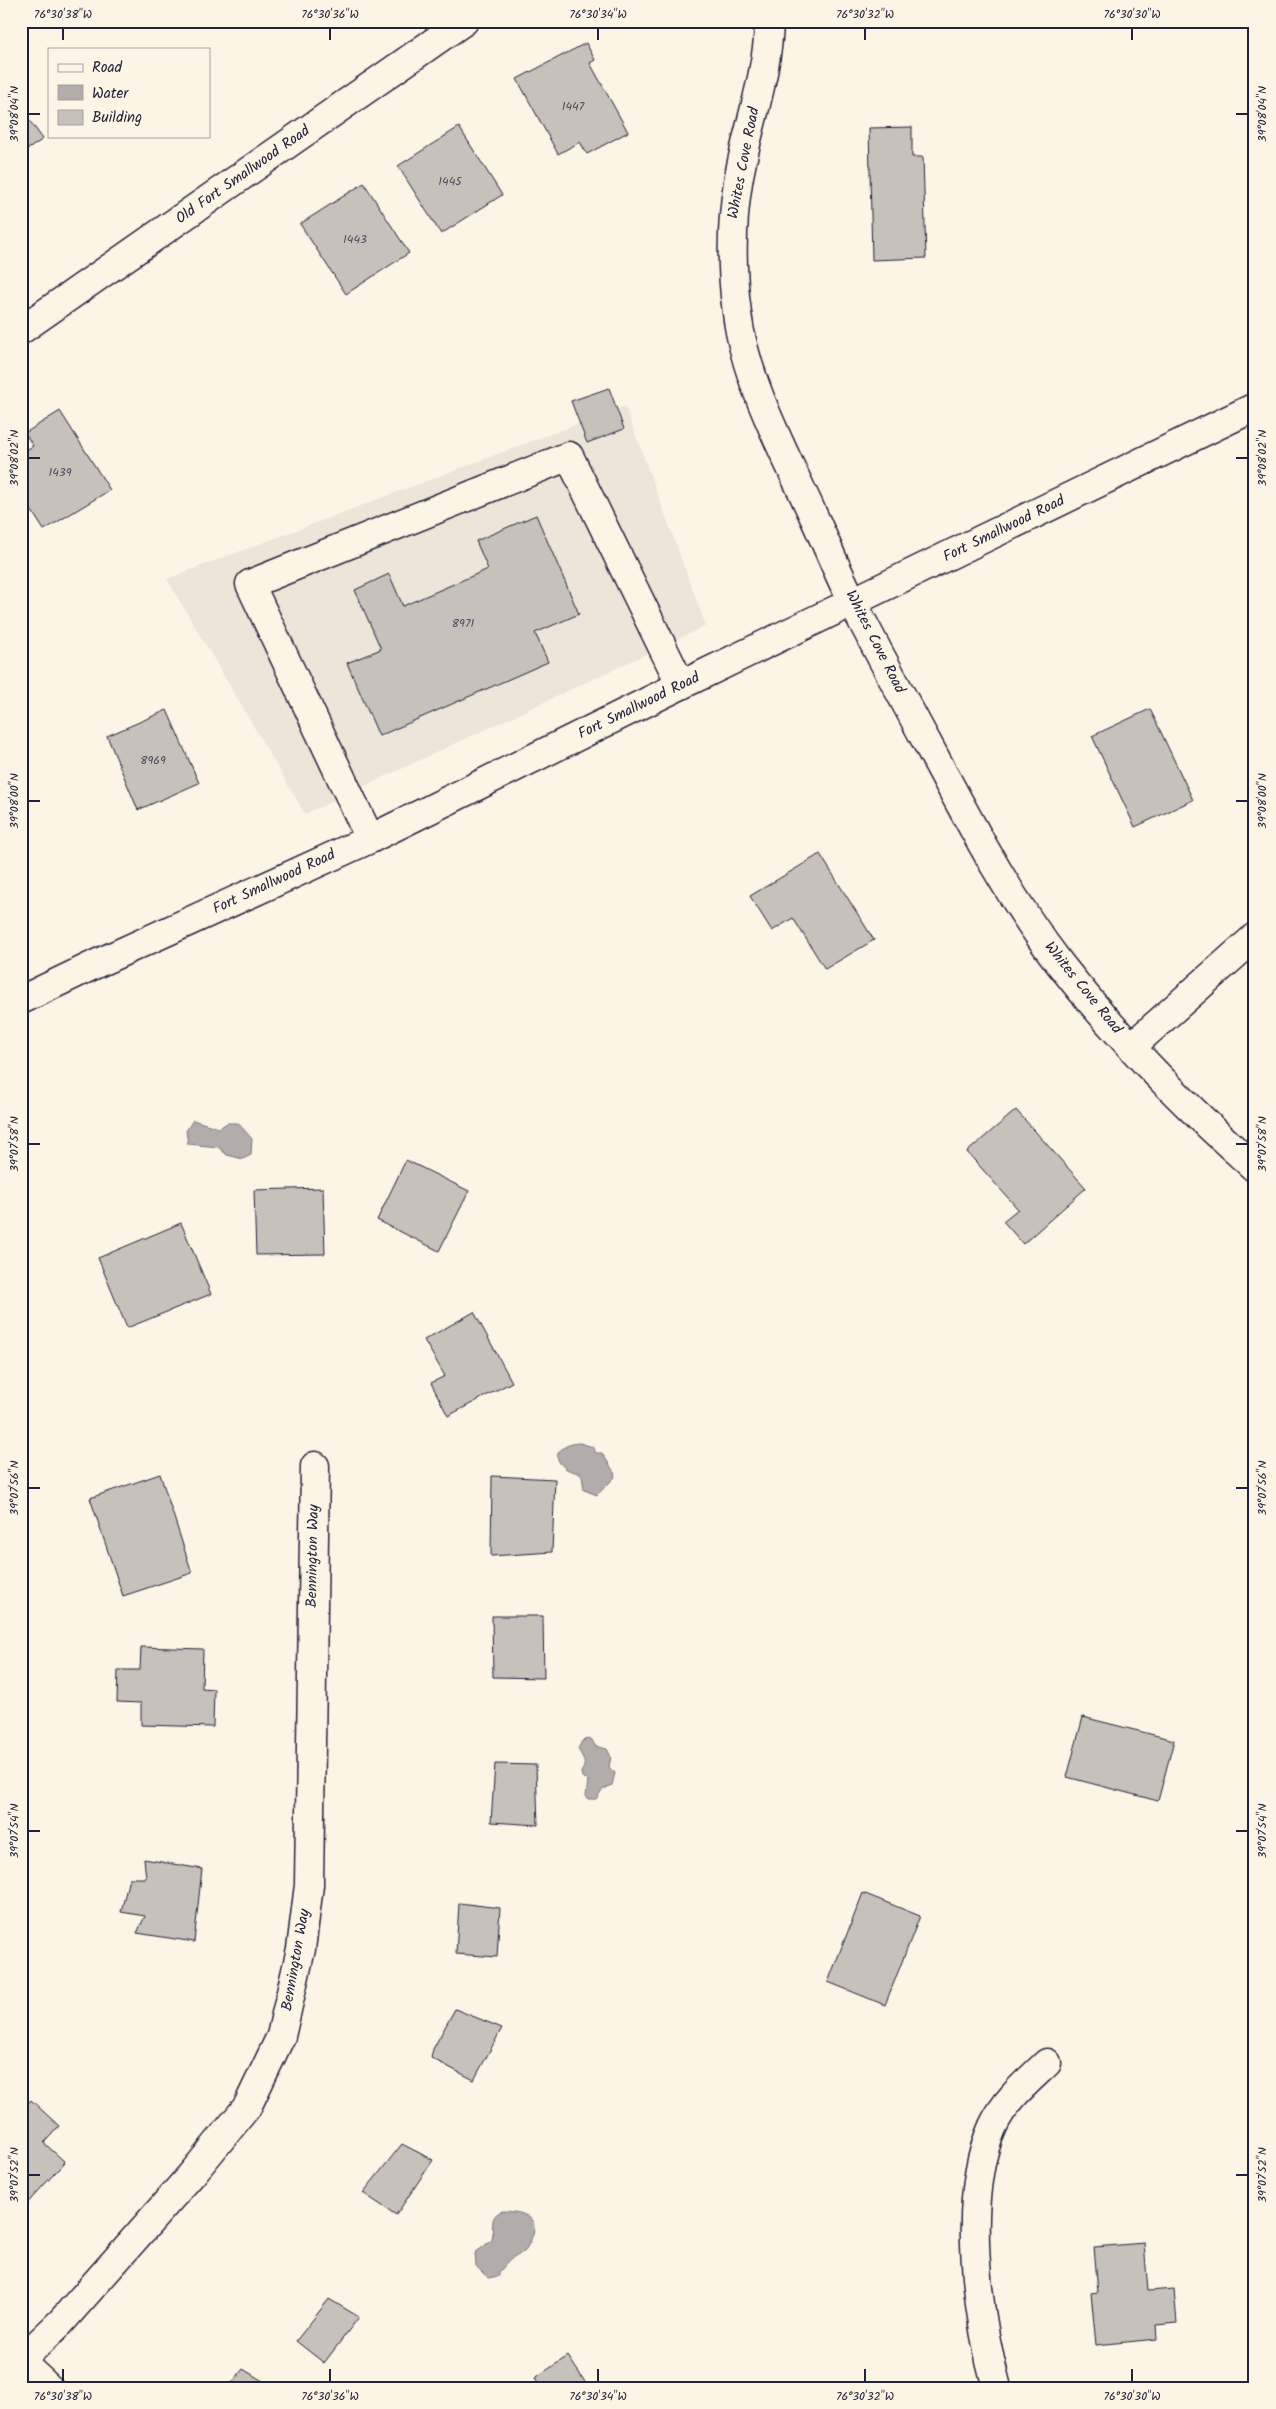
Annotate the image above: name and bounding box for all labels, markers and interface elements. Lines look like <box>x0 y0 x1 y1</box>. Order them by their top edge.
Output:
text: 76°30'38"W <box>34 5 92 24</box>
text: 76°30'36"W <box>301 5 359 24</box>
text: 76°30'34"W <box>569 5 627 24</box>
text: 76°30'32"W <box>836 5 894 24</box>
text: 76°30'30"W <box>1103 5 1161 24</box>
legend <box>48 48 210 138</box>
text: Road <box>92 56 123 80</box>
text: Water <box>92 82 129 106</box>
text: 39°08'04"N <box>5 86 24 142</box>
text: 39°08'04"N <box>1253 86 1272 142</box>
house number: 1447 <box>562 97 585 116</box>
street label: Whites Cove Road <box>721 105 767 221</box>
text: Building <box>92 106 142 130</box>
street label: Old Fort Smallwood Road <box>171 119 316 231</box>
house number: 1445 <box>438 172 463 191</box>
house number: 1443 <box>343 230 367 249</box>
text: 39°08'02"N <box>5 430 24 486</box>
text: 39°08'02"N <box>1253 430 1272 486</box>
house number: 1439 <box>48 463 72 482</box>
street label: Fort Smallwood Road <box>939 489 1069 569</box>
street label: Whites Cove Road <box>839 586 912 698</box>
house number: 8971 <box>452 614 474 633</box>
street label: Fort Smallwood Road <box>574 666 704 746</box>
house number: 8969 <box>140 751 166 770</box>
text: 39°08'00"N <box>5 773 24 829</box>
text: 39°08'00"N <box>1253 773 1272 829</box>
street label: Fort Smallwood Road <box>209 843 340 921</box>
street label: Whites Cove Road <box>1038 936 1128 1040</box>
text: 39°07'58"N <box>5 1116 24 1172</box>
text: 39°07'58"N <box>1253 1116 1272 1172</box>
text: 39°07'56"N <box>5 1460 24 1516</box>
text: 39°07'56"N <box>1253 1460 1272 1516</box>
street label: Bennington Way <box>300 1503 326 1608</box>
text: 39°07'54"N <box>5 1803 24 1859</box>
text: 39°07'54"N <box>1253 1803 1272 1859</box>
street label: Bennington Way <box>275 1906 317 2013</box>
text: 39°07'52"N <box>5 2147 24 2203</box>
text: 39°07'52"N <box>1253 2147 1272 2203</box>
text: 76°30'38"W <box>34 2387 92 2406</box>
text: 76°30'36"W <box>301 2387 359 2406</box>
text: 76°30'34"W <box>569 2387 627 2406</box>
text: 76°30'32"W <box>836 2387 894 2406</box>
text: 76°30'30"W <box>1103 2387 1161 2406</box>

